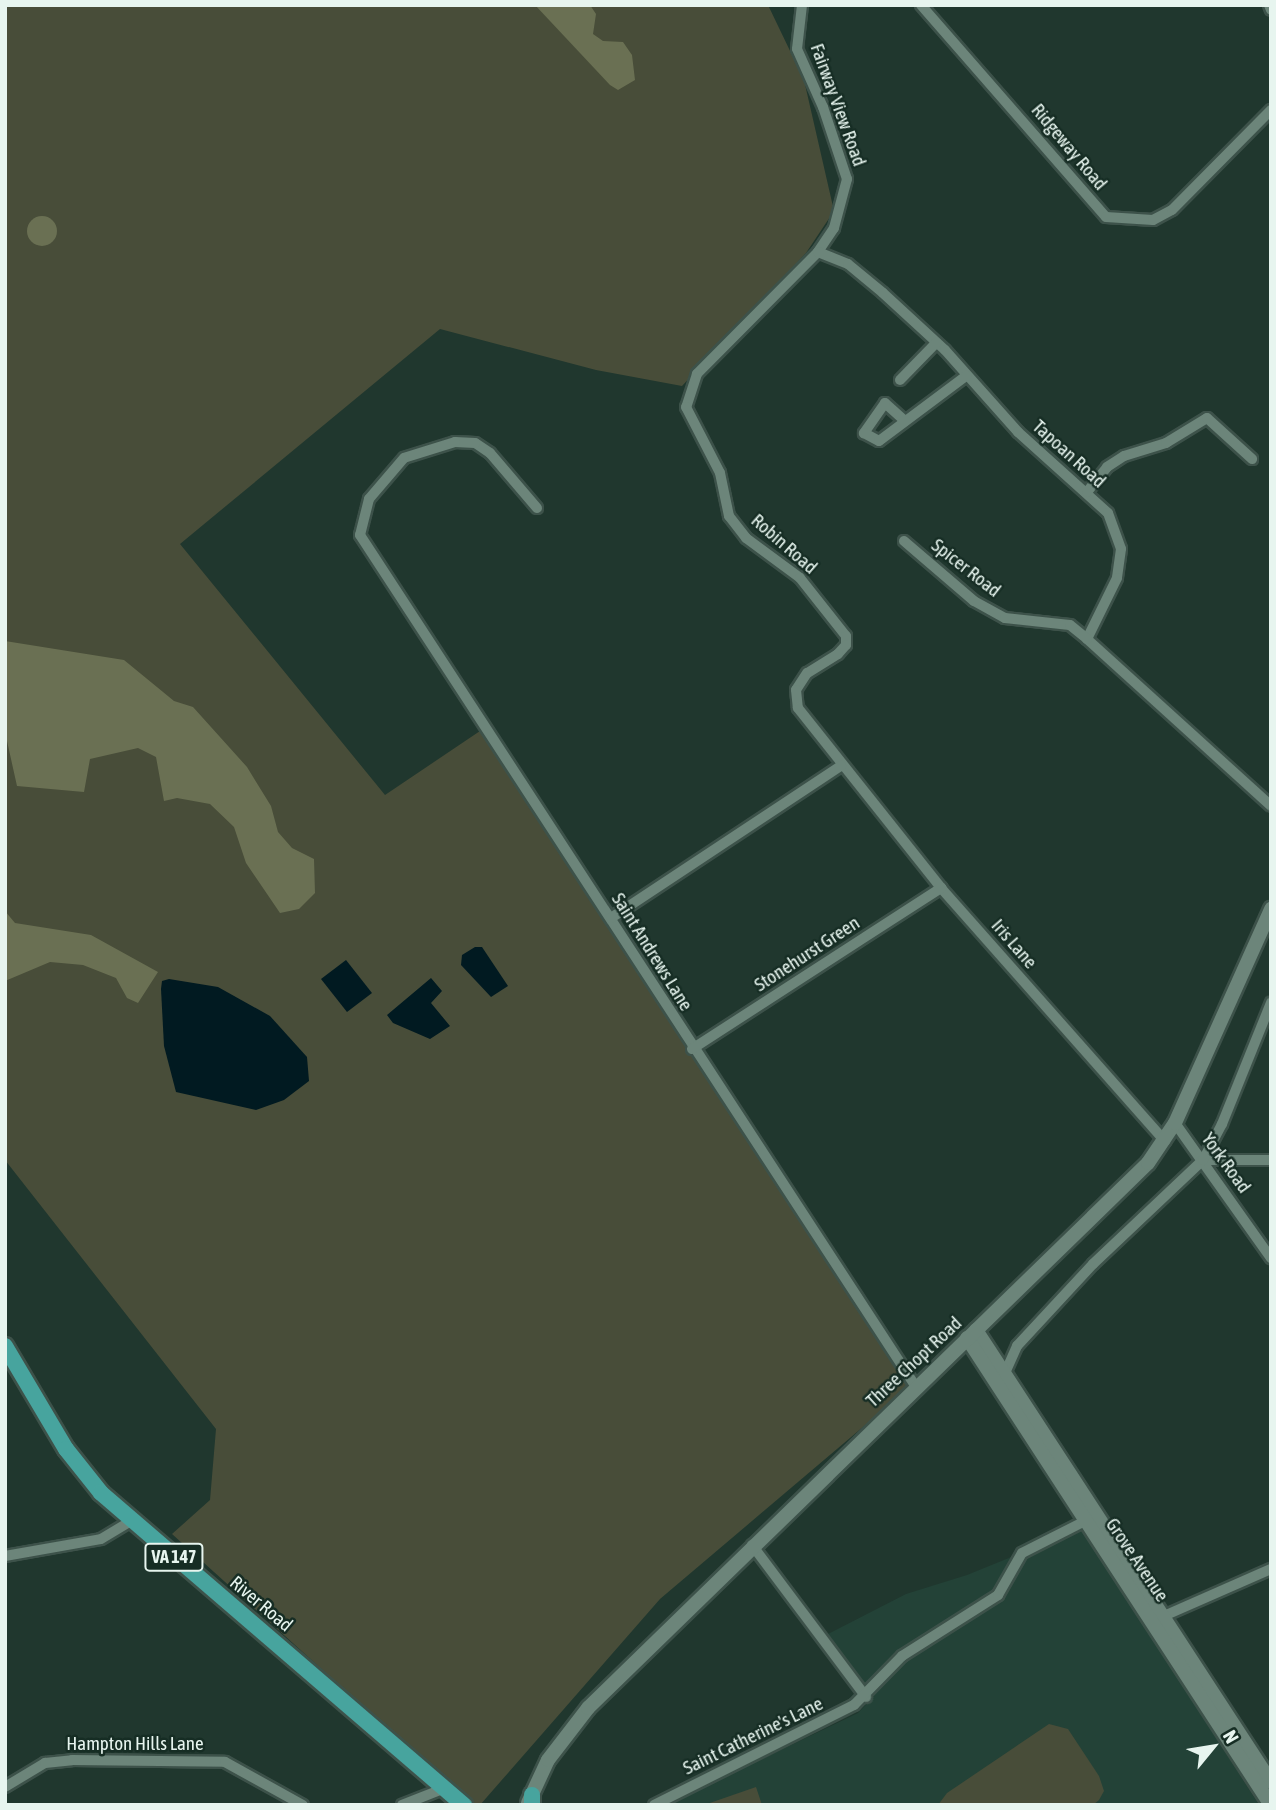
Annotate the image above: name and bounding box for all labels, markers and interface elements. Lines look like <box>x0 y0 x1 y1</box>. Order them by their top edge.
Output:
street label: Fairway View Road <box>805 41 871 169</box>
street label: Ridgeway Road <box>1026 99 1112 195</box>
street label: Tapoan Road <box>1028 415 1110 493</box>
street label: Robin Road <box>746 509 822 579</box>
street label: Spicer Road <box>927 534 1005 602</box>
street label: Saint Andrews Lane <box>607 889 697 1015</box>
street label: Stonehurst Green <box>750 912 864 996</box>
street label: Iris Lane <box>986 915 1042 973</box>
street label: York Road <box>1196 1128 1256 1198</box>
street label: Three Chopt Road <box>861 1312 967 1412</box>
street label: Grove Avenue <box>1101 1514 1173 1606</box>
road number: VA 147 <box>144 1542 204 1572</box>
street label: River Road <box>225 1571 297 1637</box>
street label: Saint Catherine's Lane <box>679 1692 827 1780</box>
north arrow <box>1178 1712 1248 1782</box>
text: N <box>1219 1726 1244 1747</box>
street label: Hampton Hills Lane <box>66 1733 204 1755</box>

